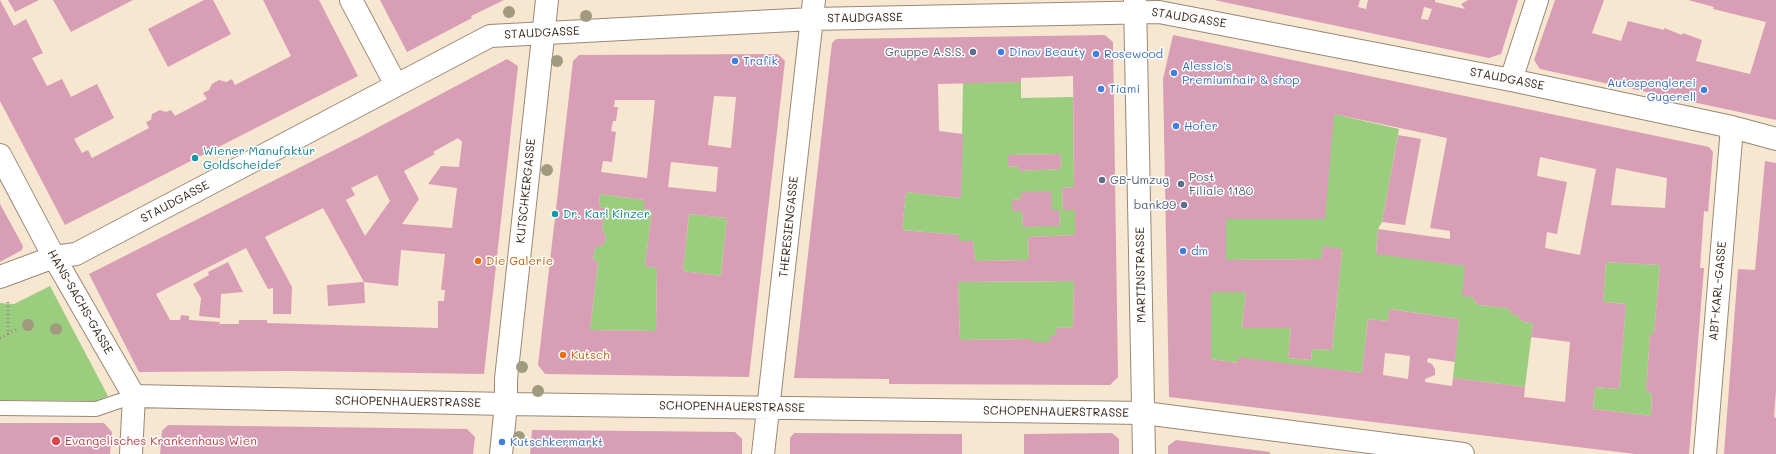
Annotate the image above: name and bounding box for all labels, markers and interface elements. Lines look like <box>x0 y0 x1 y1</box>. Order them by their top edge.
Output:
street label: STAUDGASSE <box>1151 5 1227 31</box>
street label: STAUDGASSE <box>827 10 903 26</box>
street label: STAUDGASSE <box>504 24 580 42</box>
place label: Gruppe A.S.S. <box>885 45 965 59</box>
place label: Dinov Beauty <box>1009 45 1085 59</box>
marker: Gruppe A.S.S. <box>968 47 978 57</box>
marker: Dinov Beauty <box>996 47 1006 57</box>
place label: Rosewood <box>1104 47 1163 61</box>
marker: Rosewood <box>1091 49 1101 59</box>
place label: Trafik <box>743 54 778 68</box>
marker: Trafik <box>730 56 740 66</box>
place label: Alessio's Premiumhair & shop <box>1182 59 1300 87</box>
street label: STAUDGASSE <box>1469 65 1545 93</box>
marker: Alessio's Premiumhair & shop <box>1169 68 1179 78</box>
place label: Autospenglerei Gugerell <box>1607 76 1696 104</box>
place label: Tiami <box>1109 82 1140 96</box>
marker: Tiami <box>1096 84 1106 94</box>
marker: Autospenglerei Gugerell <box>1699 85 1709 95</box>
place label: Hofer <box>1184 119 1218 133</box>
marker: Hofer <box>1171 121 1181 131</box>
street label: KUTSCHKERGASSE <box>513 138 539 244</box>
place label: Wiener Manufaktur Goldscheider <box>203 144 315 172</box>
marker: Wiener Manufaktur Goldscheider <box>190 153 200 163</box>
place label: Post Filiale 1180 <box>1189 170 1253 198</box>
place label: GB-Umzug <box>1110 173 1169 187</box>
marker: GB-Umzug <box>1097 175 1107 185</box>
street label: THERESIENGASSE <box>777 176 801 278</box>
street label: STAUDGASSE <box>138 178 212 226</box>
marker: Post Filiale 1180 <box>1176 179 1186 189</box>
place label: bank99 <box>1134 198 1176 212</box>
marker: bank99 <box>1179 200 1189 210</box>
place label: Dr. Karl Kinzer <box>563 207 650 221</box>
marker: Dr. Karl Kinzer <box>550 209 560 219</box>
street label: MARTINSTRASSE <box>1133 227 1149 323</box>
street label: ABT-KARL-GASSE <box>1706 241 1730 341</box>
place label: dm <box>1191 244 1208 258</box>
marker: dm <box>1178 246 1188 256</box>
street label: HANS-SACHS-GASSE <box>44 247 116 357</box>
place label: Die Galerie <box>486 254 553 268</box>
marker: Die Galerie <box>473 256 483 266</box>
place label: Kutsch <box>571 348 610 362</box>
marker: Kutsch <box>558 350 568 360</box>
street label: SCHOPENHAUERSTRASSE <box>335 394 481 410</box>
street label: SCHOPENHAUERSTRASSE <box>659 399 805 415</box>
street label: SCHOPENHAUERSTRASSE <box>983 404 1129 420</box>
place label: Evangelisches Krankenhaus Wien <box>65 434 257 448</box>
marker: Evangelisches Krankenhaus Wien <box>50 435 62 447</box>
place label: Kutschkermarkt <box>510 435 603 449</box>
marker: Kutschkermarkt <box>497 437 507 447</box>

